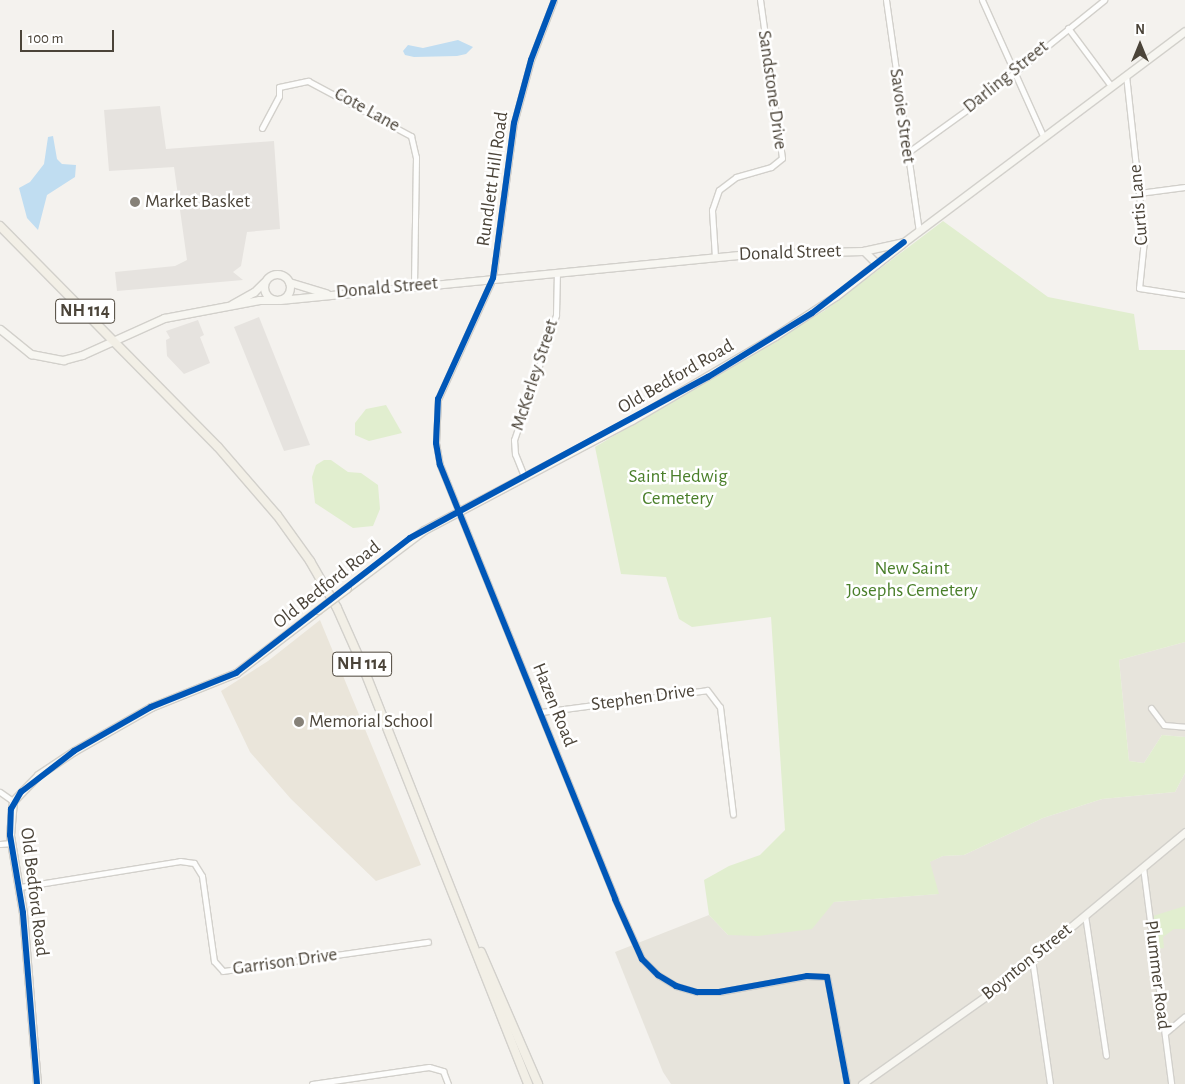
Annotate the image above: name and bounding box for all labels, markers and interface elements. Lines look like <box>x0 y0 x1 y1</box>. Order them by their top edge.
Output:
scale bar <box>22 20 116 52</box>
north arrow <box>1115 20 1165 70</box>
text: N <box>1135 23 1145 37</box>
street label: Sandstone Drive <box>752 29 792 151</box>
text: 100 m <box>28 31 63 46</box>
street label: Darling Street <box>959 36 1053 118</box>
street label: Savoie Street <box>884 67 920 165</box>
street label: Cote Lane <box>330 83 404 137</box>
street label: Rundlett Hill Road <box>472 110 514 248</box>
street label: Curtis Lane <box>1124 164 1154 246</box>
place label: Market Basket <box>145 191 250 213</box>
marker: Market Basket <box>129 196 141 208</box>
street label: Donald Street <box>738 240 842 266</box>
street label: Donald Street <box>335 272 439 304</box>
road number: NH 114 <box>55 296 115 326</box>
street label: McKerley Street <box>506 316 564 434</box>
street label: Old Bedford Road <box>614 335 738 419</box>
park label: Saint Hedwig Cemetery <box>629 466 727 510</box>
street label: Old Bedford Road <box>269 536 385 634</box>
park label: New Saint Josephs Cemetery <box>846 558 978 602</box>
road number: NH 114 <box>332 649 392 680</box>
street label: Hazen Road <box>527 660 581 750</box>
street label: Stephen Drive <box>590 679 696 717</box>
place label: Memorial School <box>309 711 433 733</box>
marker: Memorial School <box>293 716 305 728</box>
street label: Old Bedford Road <box>15 826 53 958</box>
street label: Boynton Street <box>977 919 1077 1005</box>
street label: Plummer Road <box>1139 919 1175 1031</box>
street label: Garrison Drive <box>231 943 339 981</box>

